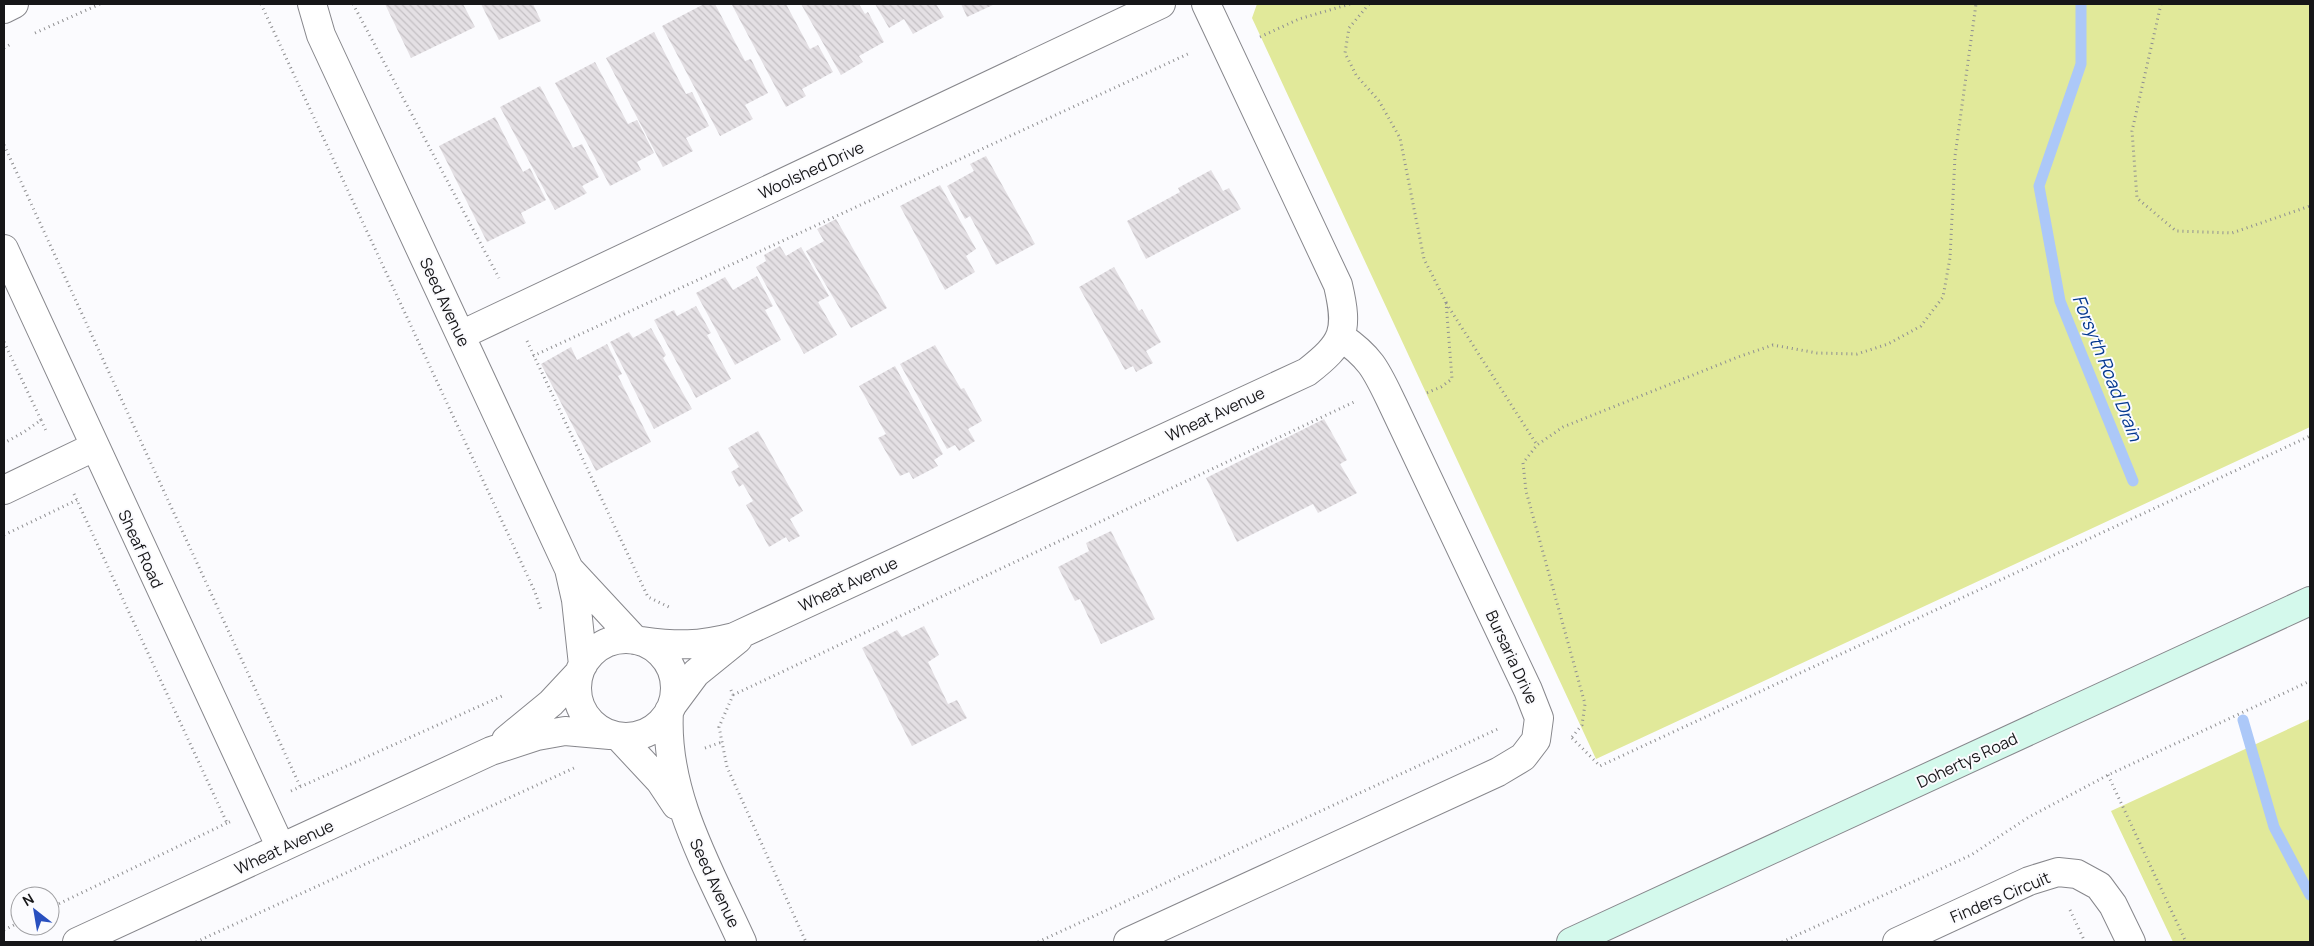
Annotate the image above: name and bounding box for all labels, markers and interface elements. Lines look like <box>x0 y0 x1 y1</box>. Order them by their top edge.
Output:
street label: Woolshed Drive <box>755 136 867 204</box>
street label: Seed Avenue <box>415 254 475 350</box>
water label: Forsyth Road Drain <box>2068 291 2149 446</box>
street label: Wheat Avenue <box>1162 381 1268 447</box>
street label: Sheaf Road <box>113 506 169 592</box>
street label: Wheat Avenue <box>795 551 901 617</box>
street label: Bursaria Drive <box>1481 607 1543 707</box>
street label: Dohertys Road <box>1913 727 2021 793</box>
street label: Wheat Avenue <box>231 814 337 880</box>
street label: Seed Avenue <box>685 835 745 931</box>
street label: Finders Circuit <box>1947 866 2053 928</box>
north arrow <box>10 886 60 936</box>
text: N <box>19 889 37 910</box>

